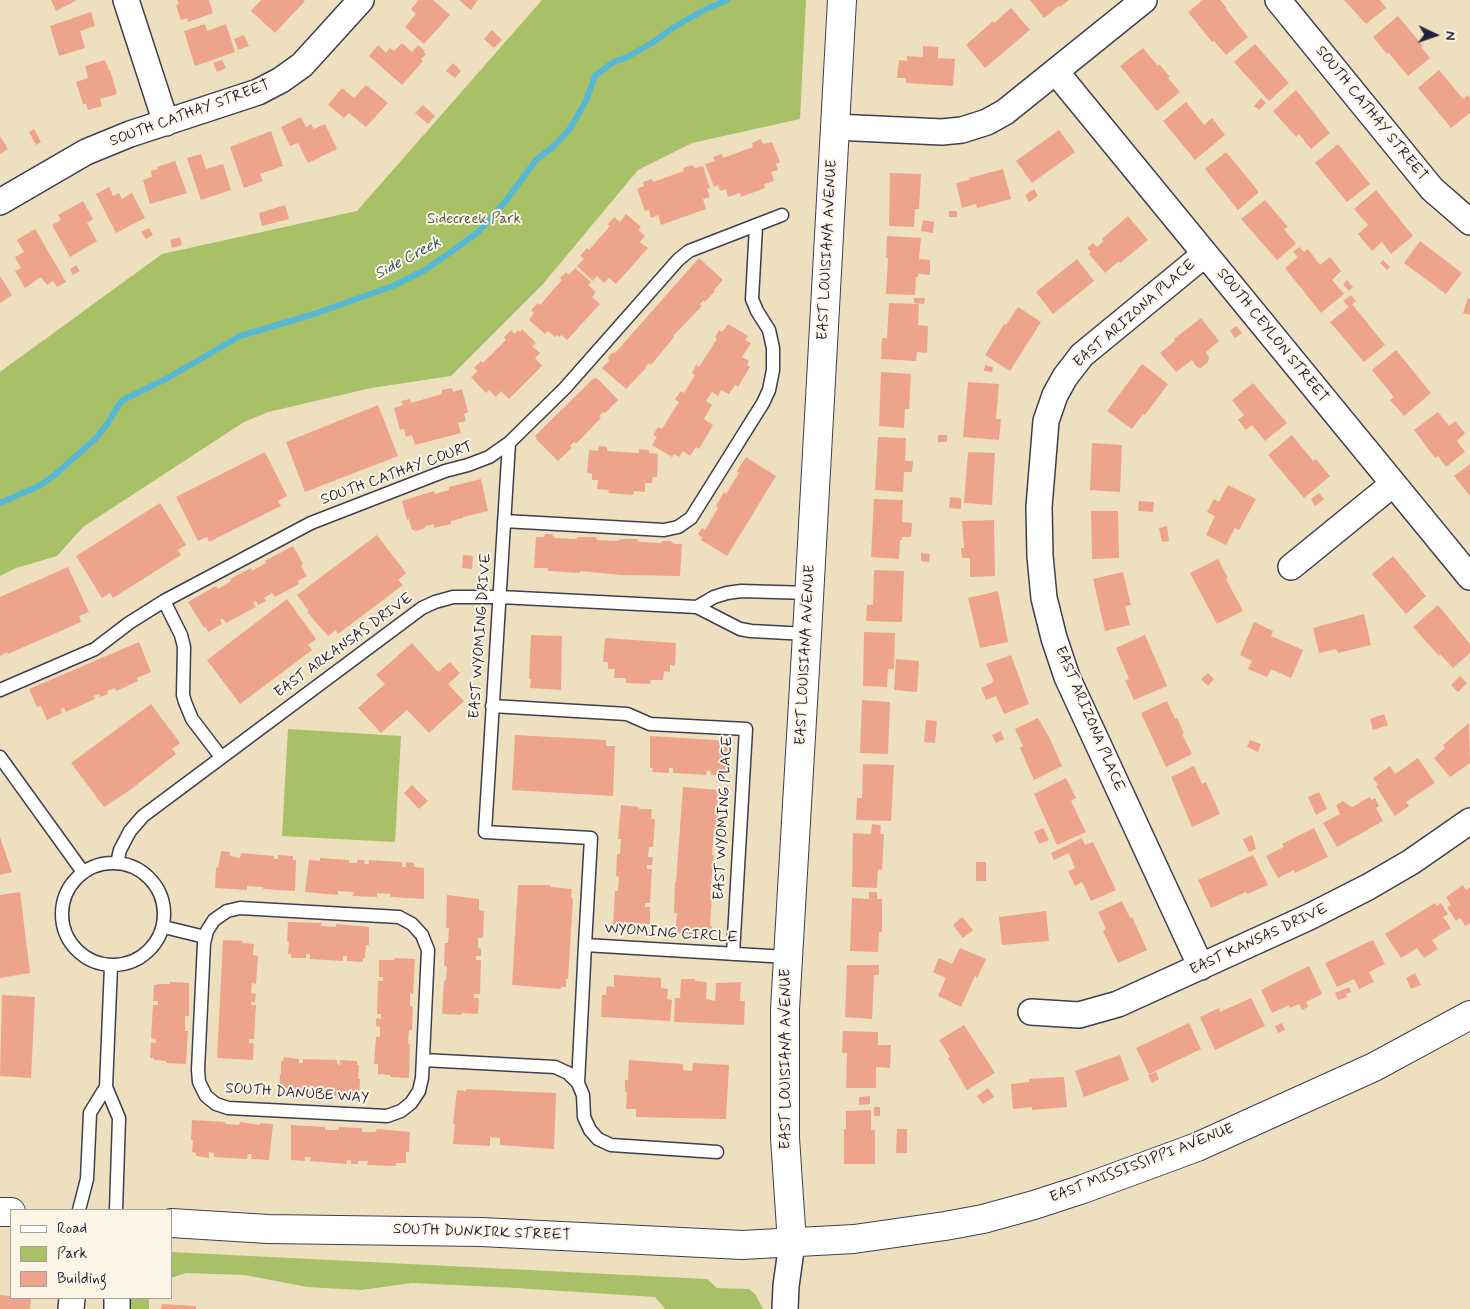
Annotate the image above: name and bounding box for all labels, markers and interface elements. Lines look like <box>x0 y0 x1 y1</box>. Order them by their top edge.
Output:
north arrow <box>1410 10 1460 60</box>
text: N <box>1441 31 1459 41</box>
street label: SOUTH CATHAY STREET <box>1311 43 1431 185</box>
street label: SOUTH CATHAY STREET <box>108 77 272 151</box>
street label: EAST LOUISIANA AVENUE <box>814 159 842 341</box>
park label: Sidecreek Park <box>427 211 521 229</box>
water label: Side Creek <box>372 234 444 284</box>
street label: EAST ARIZONA PLACE <box>1070 256 1200 372</box>
street label: SOUTH CEYLON STREET <box>1212 265 1332 407</box>
street label: SOUTH CATHAY COURT <box>319 438 475 510</box>
street label: EAST WYOMING DRIVE <box>466 553 496 719</box>
street label: EAST LOUISIANA AVENUE <box>792 564 820 746</box>
street label: EAST ARKANSAS DRIVE <box>271 590 417 702</box>
street label: EAST ARIZONA PLACE <box>1050 644 1128 794</box>
street label: EAST WYOMING PLACE <box>711 736 737 900</box>
street label: EAST KANSAS DRIVE <box>1187 900 1331 980</box>
street label: WYOMING CIRCLE <box>604 920 738 948</box>
street label: EAST LOUISIANA AVENUE <box>778 969 796 1149</box>
street label: SOUTH DANUBE WAY <box>225 1080 369 1108</box>
street label: EAST MISSISSIPPI AVENUE <box>1047 1121 1237 1207</box>
legend <box>10 1209 172 1299</box>
text: Road <box>57 1219 87 1239</box>
street label: SOUTH DUNKIRK STREET <box>393 1221 571 1245</box>
text: Park <box>57 1244 87 1264</box>
text: Building <box>57 1269 107 1289</box>

